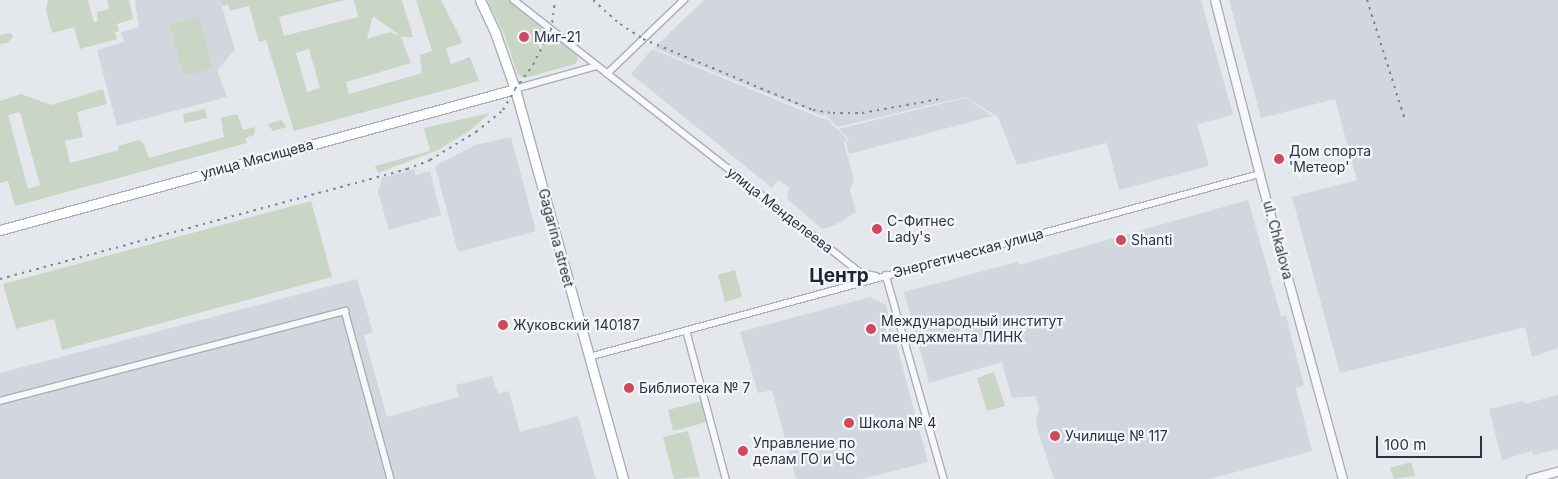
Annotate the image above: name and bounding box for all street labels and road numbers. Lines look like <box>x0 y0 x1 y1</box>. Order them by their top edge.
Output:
street label: улица Мясищева <box>199 136 315 182</box>
street label: улица Менделеева <box>724 163 836 257</box>
street label: Gagarina street <box>535 187 577 289</box>
street label: ul. Chkalova <box>1259 199 1297 281</box>
street label: Энергетическая улица <box>891 225 1045 281</box>

